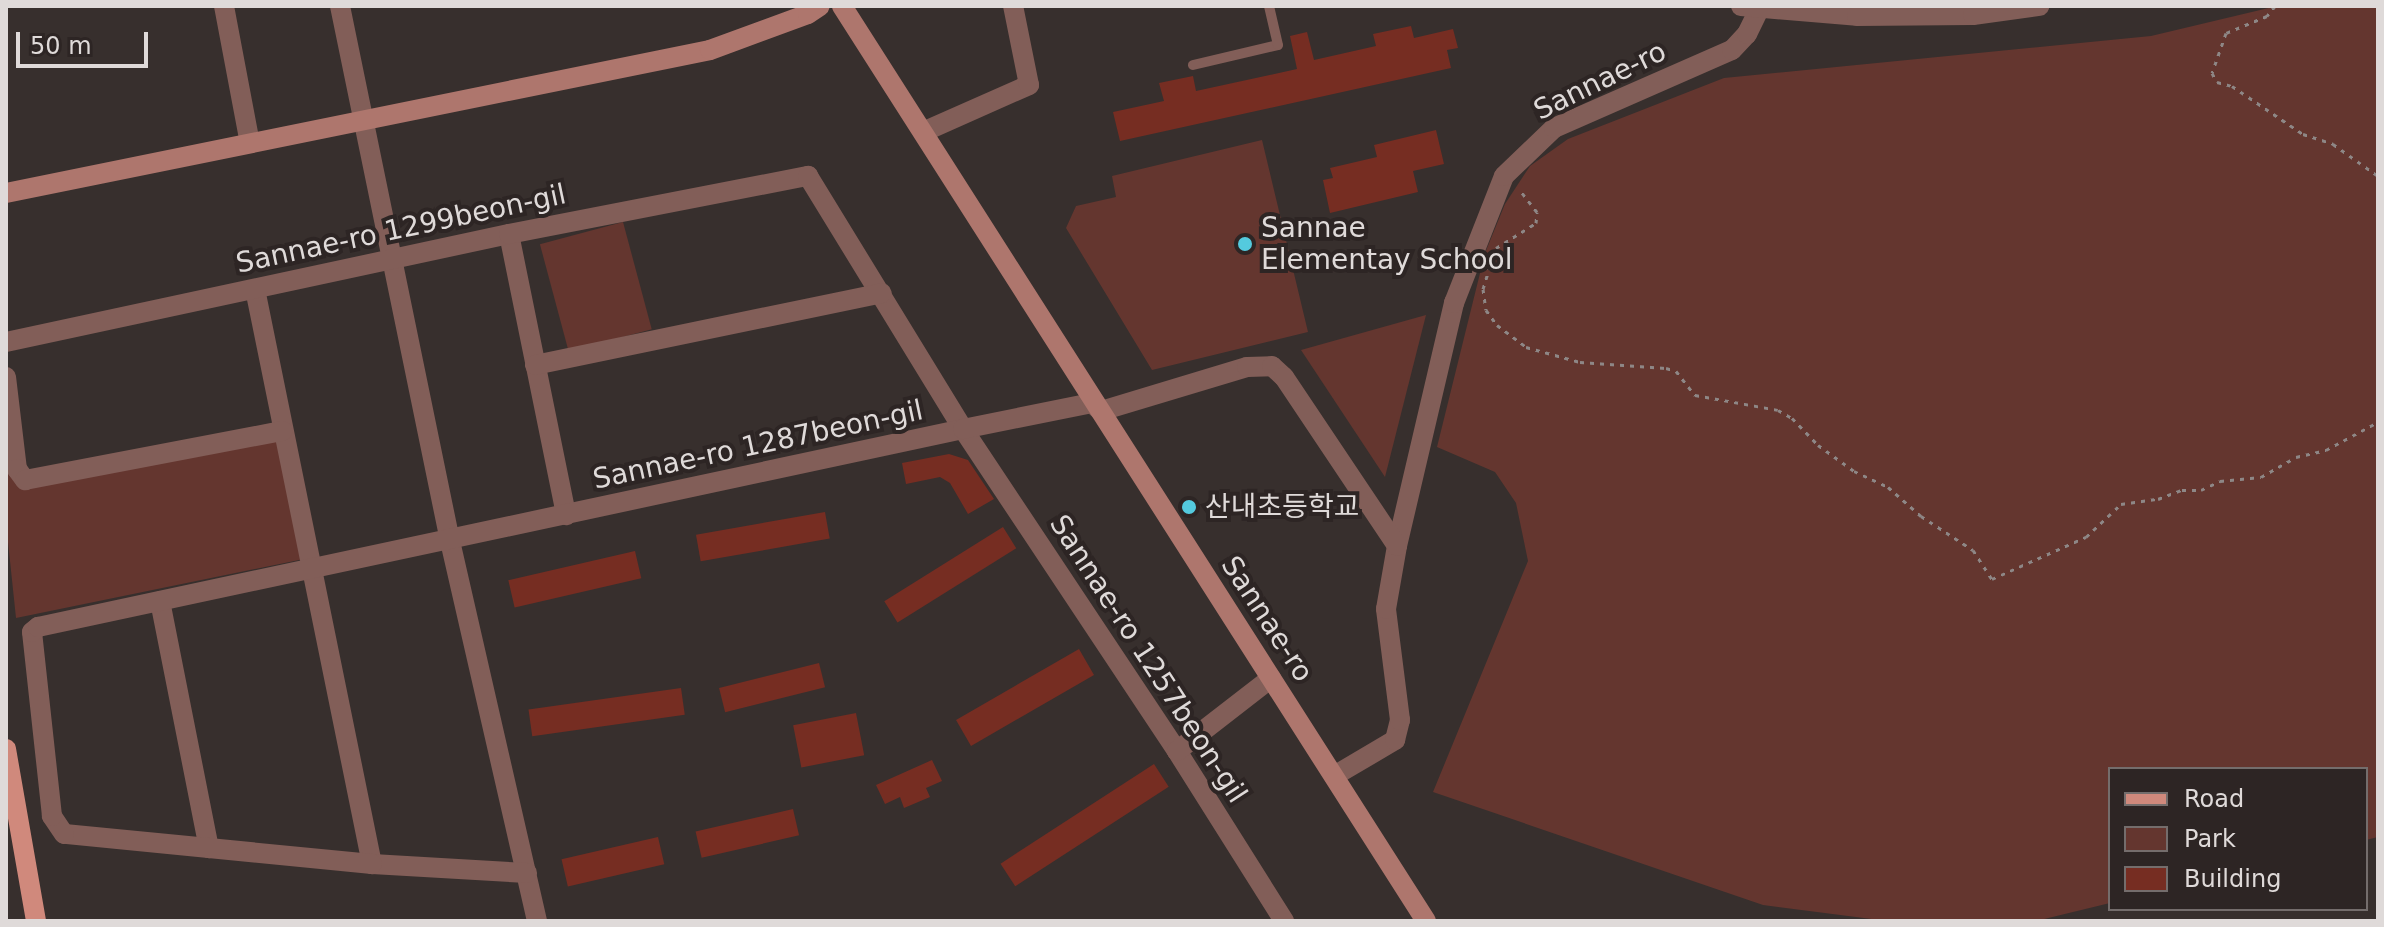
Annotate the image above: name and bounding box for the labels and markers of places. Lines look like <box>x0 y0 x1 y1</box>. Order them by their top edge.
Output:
place label: Sannae Elementay School <box>1261 211 1513 277</box>
marker: Sannae Elementay School <box>1236 235 1254 253</box>
place label: 산내초등학교 <box>1205 490 1360 524</box>
marker: 산내초등학교 <box>1180 498 1198 516</box>

